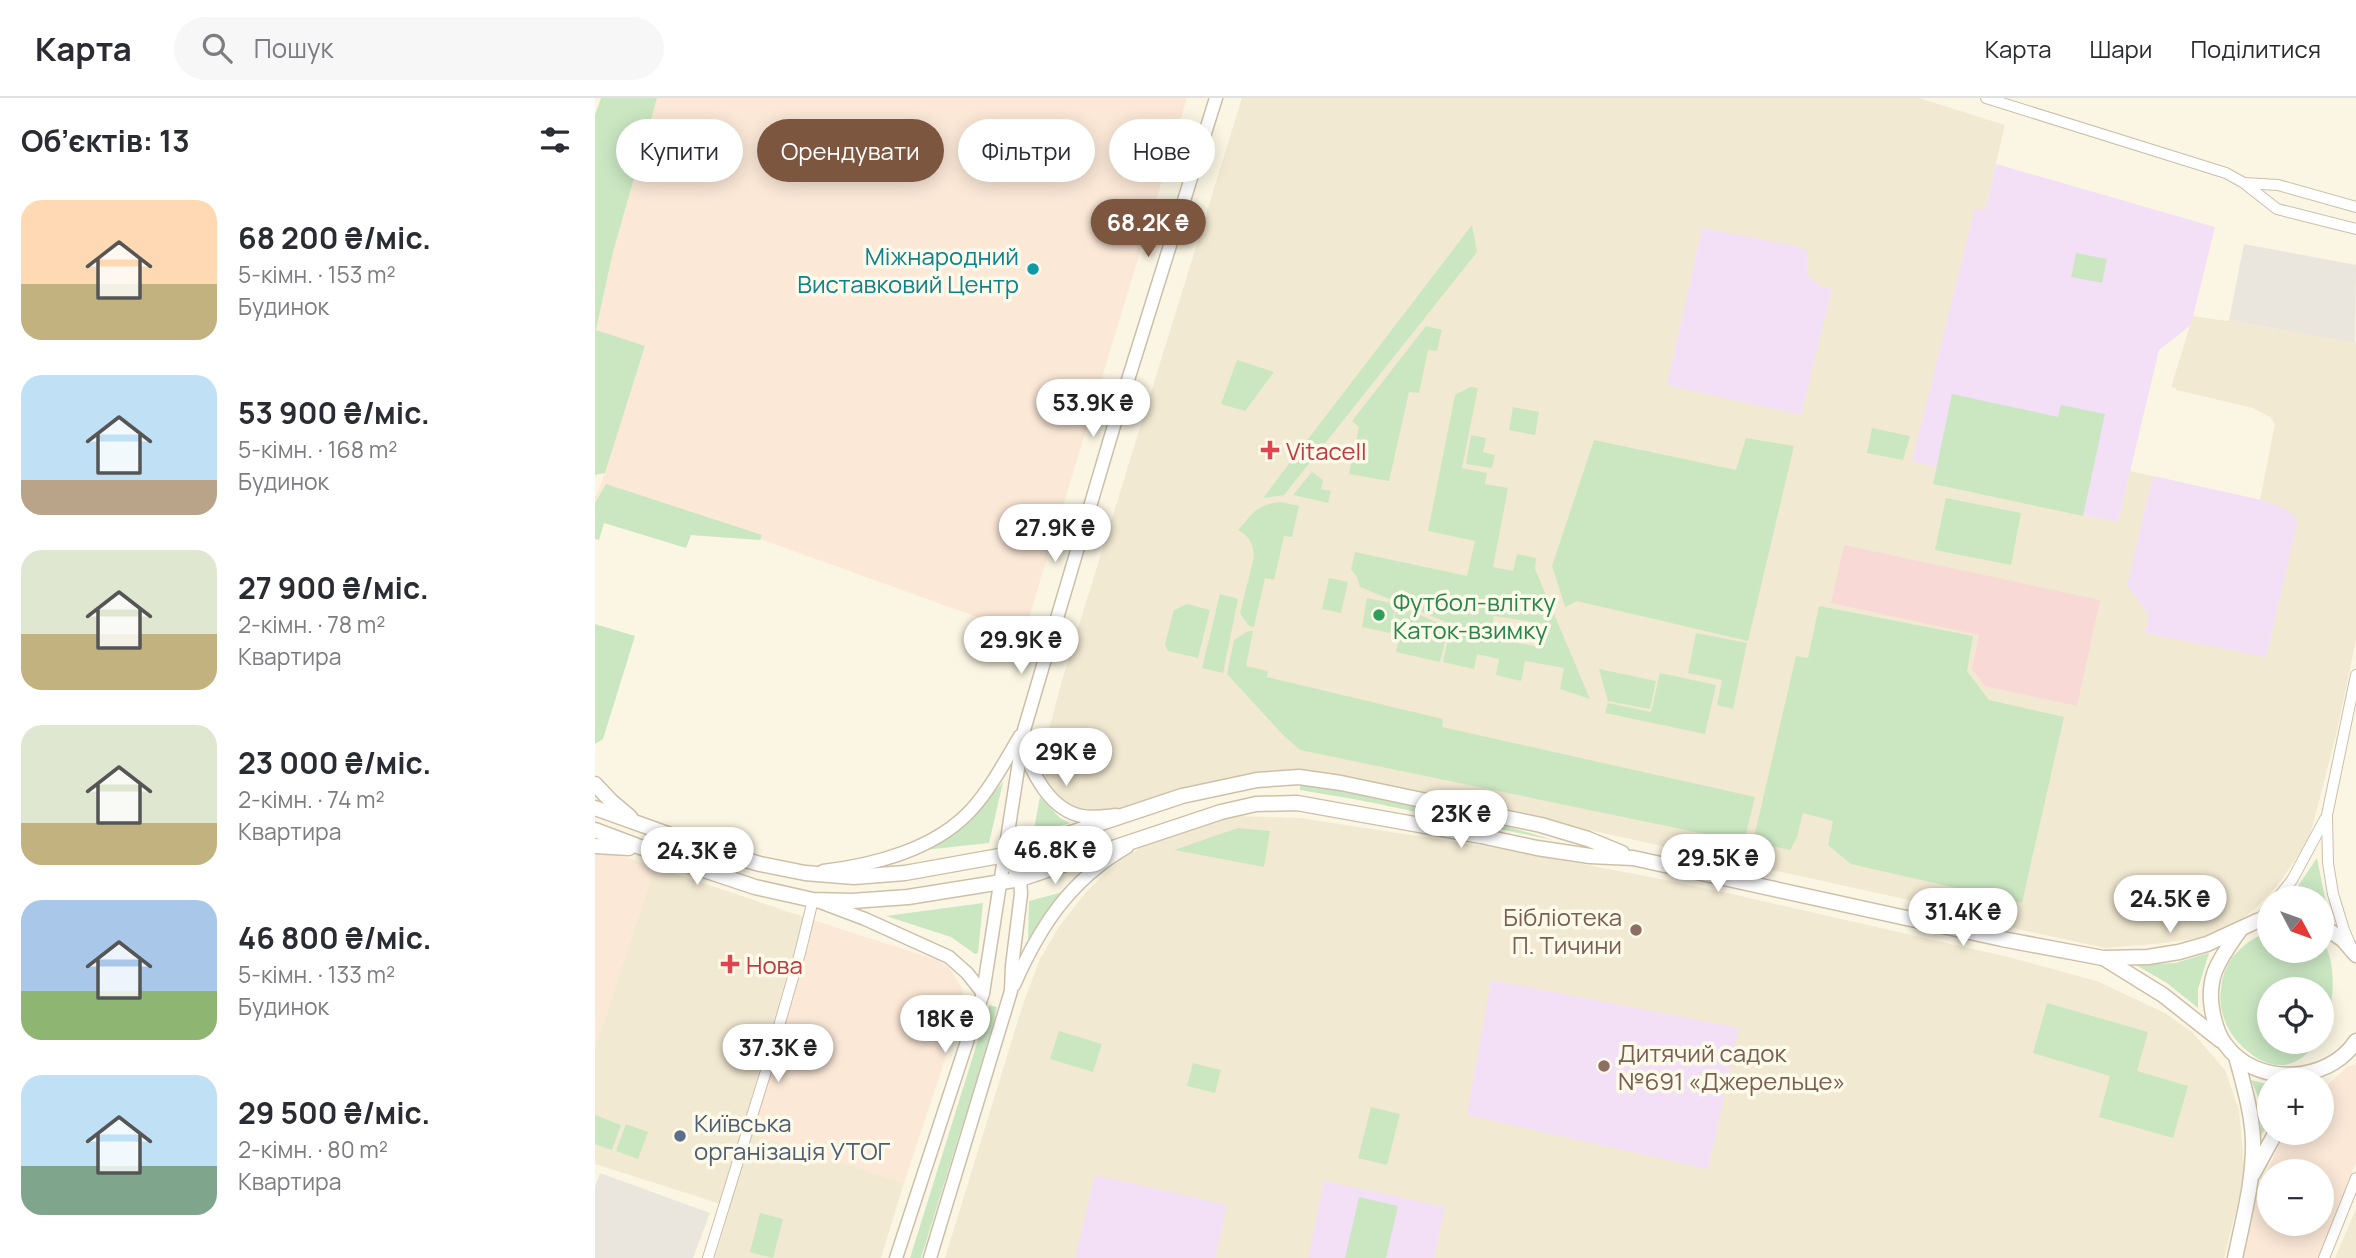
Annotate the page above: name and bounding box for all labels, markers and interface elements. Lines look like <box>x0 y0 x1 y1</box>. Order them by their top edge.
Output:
search box <box>174 17 664 80</box>
text: Карта <box>35 26 132 71</box>
icon: search <box>198 29 236 67</box>
text: Пошук <box>254 30 334 66</box>
text: Карта <box>1985 32 2052 65</box>
text: Шари <box>2090 32 2152 65</box>
text: Поділитися <box>2190 32 2321 65</box>
chip: Купити <box>616 119 743 182</box>
chip: Орендувати <box>757 119 944 182</box>
chip: Фільтри <box>958 119 1095 182</box>
chip: Нове <box>1109 119 1215 182</box>
text: Об’єктів: 13 <box>21 120 190 161</box>
icon: filters <box>536 121 574 159</box>
pin: 68.2K ₴ <box>1083 200 1213 259</box>
text: 68.2K ₴ <box>1107 206 1189 238</box>
text: 68 200 ₴/міс. <box>238 217 431 258</box>
icon: home <box>77 228 161 312</box>
place label: Міжнародний Виставковий Центр <box>797 239 1019 300</box>
text: 5-кімн. · 153 m² <box>238 258 396 290</box>
marker: Міжнародний Виставковий Центр <box>1025 261 1041 277</box>
text: Будинок <box>238 290 329 322</box>
pin: 53.9K ₴ <box>1028 380 1158 439</box>
text: 53.9K ₴ <box>1052 386 1134 418</box>
text: 53 900 ₴/міс. <box>238 392 430 433</box>
icon: home <box>77 403 161 487</box>
text: 5-кімн. · 168 m² <box>238 433 397 465</box>
place label: Vitacell <box>1286 434 1367 467</box>
marker: Vitacell <box>1260 440 1280 460</box>
text: Будинок <box>238 465 329 497</box>
pin: 27.9K ₴ <box>990 504 1120 564</box>
text: 27.9K ₴ <box>1015 511 1095 543</box>
text: 27 900 ₴/міс. <box>238 567 429 608</box>
icon: home <box>77 578 161 662</box>
place label: Футбол-влітку Каток-взимку <box>1393 585 1556 646</box>
marker: Футбол-влітку Каток-взимку <box>1371 607 1387 623</box>
text: 2-кімн. · 78 m² <box>238 608 386 640</box>
pin: 29.9K ₴ <box>956 616 1086 676</box>
text: 29.9K ₴ <box>980 623 1062 655</box>
text: Квартира <box>238 640 342 672</box>
pin: 29K ₴ <box>1017 728 1115 788</box>
text: 29K ₴ <box>1035 735 1097 767</box>
text: 23 000 ₴/міс. <box>238 742 431 783</box>
icon: home <box>77 753 161 837</box>
text: 2-кімн. · 74 m² <box>238 783 385 815</box>
pin: 23K ₴ <box>1412 790 1510 850</box>
text: 23K ₴ <box>1431 797 1491 829</box>
text: Квартира <box>238 815 342 847</box>
pin: 46.8K ₴ <box>990 826 1120 886</box>
pin: 24.3K ₴ <box>632 828 762 887</box>
text: 46.8K ₴ <box>1014 833 1096 865</box>
text: 24.3K ₴ <box>657 834 737 866</box>
pin: 29.5K ₴ <box>1653 834 1783 894</box>
text: 29.5K ₴ <box>1677 841 1759 873</box>
pin: 24.5K ₴ <box>2105 876 2235 935</box>
text: 24.5K ₴ <box>2130 882 2210 914</box>
north arrow <box>2257 886 2335 962</box>
map controls <box>2257 886 2334 1236</box>
pin: 31.4K ₴ <box>1898 888 2028 948</box>
text: 31.4K ₴ <box>1925 895 2001 927</box>
place label: Бібліотека П. Тичини <box>1503 900 1622 961</box>
text: 46 800 ₴/міс. <box>238 917 432 958</box>
marker: Бібліотека П. Тичини <box>1628 922 1644 938</box>
icon: home <box>77 928 161 1012</box>
place label: Нова <box>746 948 803 981</box>
marker: Нова <box>720 954 740 974</box>
text: 5-кімн. · 133 m² <box>238 958 395 990</box>
button: locate <box>2257 977 2334 1054</box>
text: Будинок <box>238 990 329 1022</box>
pin: 18K ₴ <box>896 996 994 1055</box>
text: 18K ₴ <box>916 1002 974 1034</box>
pin: 37.3K ₴ <box>713 1024 843 1084</box>
text: 37.3K ₴ <box>738 1031 818 1063</box>
place label: Дитячий садок №691 «Джерельце» <box>1618 1036 1845 1097</box>
marker: Дитячий садок №691 «Джерельце» <box>1596 1058 1612 1074</box>
button: + <box>2257 1068 2334 1145</box>
text: 29 500 ₴/міс. <box>238 1092 430 1133</box>
icon: home <box>77 1103 161 1187</box>
place label: Київська організація УТОГ <box>694 1106 891 1167</box>
marker: Київська організація УТОГ <box>672 1128 688 1144</box>
text: 2-кімн. · 80 m² <box>238 1133 388 1165</box>
button: − <box>2257 1159 2334 1236</box>
text: Квартира <box>238 1165 342 1197</box>

